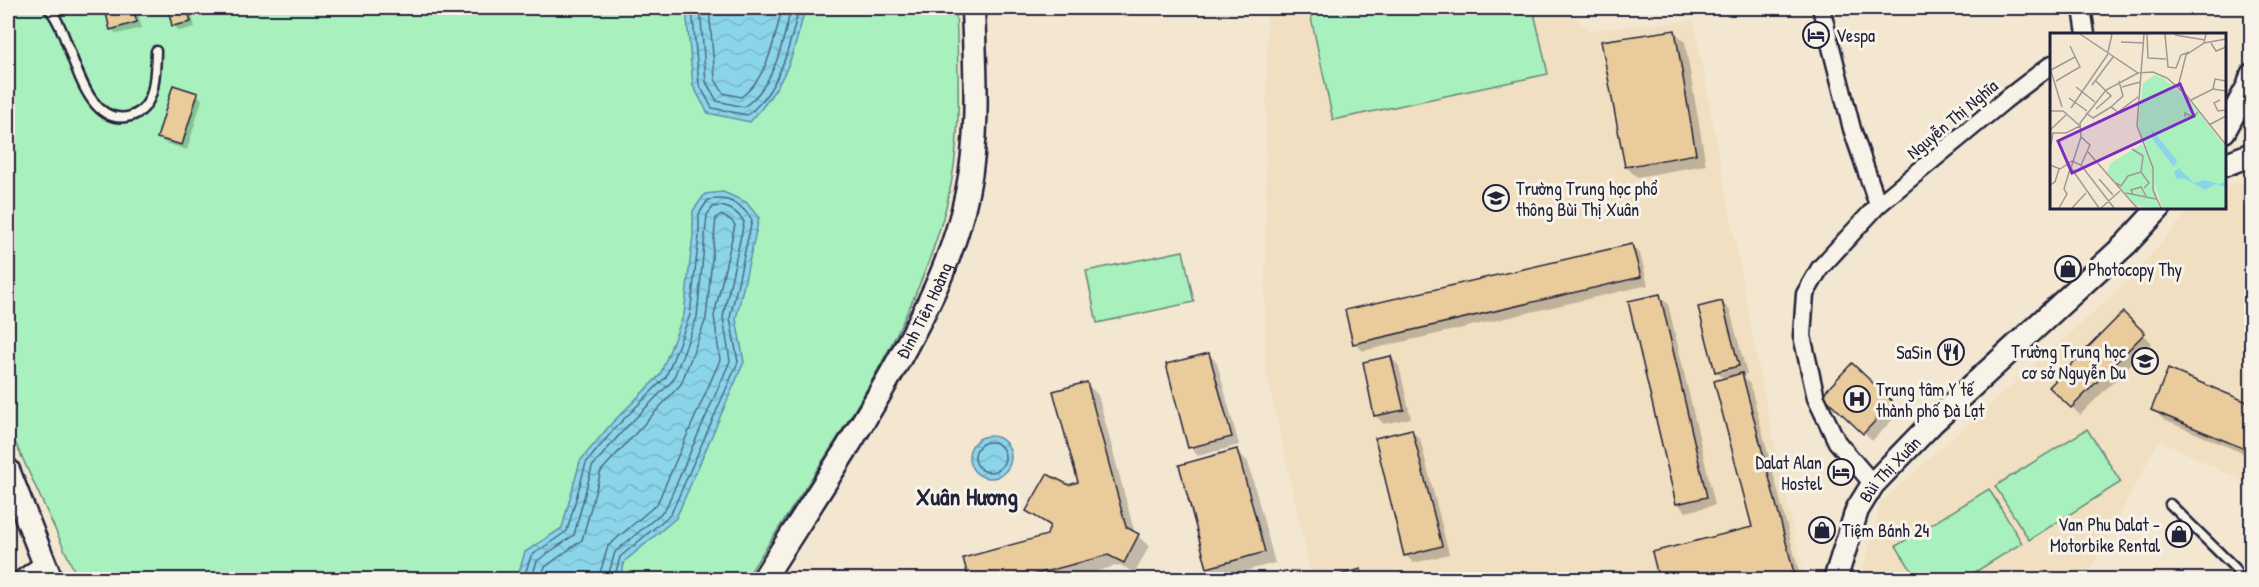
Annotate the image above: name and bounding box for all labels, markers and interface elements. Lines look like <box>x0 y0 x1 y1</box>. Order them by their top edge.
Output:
hotel icon: Vespa <box>1801 20 1831 50</box>
place label: Vespa <box>1836 23 1875 48</box>
inset map <box>2050 33 2226 208</box>
street label: Nguyễn Thị Nghĩa <box>1901 73 2003 165</box>
place label: Trường Trung học phổ thông Bùi Thị Xuân <box>1516 176 1657 222</box>
school or university icon: Trường Trung học phổ thông Bùi Thị Xuân <box>1481 183 1511 213</box>
shop icon: Photocopy Thy <box>2053 254 2083 284</box>
place label: Photocopy Thy <box>2088 257 2183 282</box>
street label: Đinh Tiên Hoàng <box>889 259 958 363</box>
restaurant icon: SaSin <box>1936 337 1966 367</box>
place label: Trường Trung học cơ sở Nguyễn Du <box>2011 339 2126 385</box>
place label: SaSin <box>1896 340 1932 365</box>
school or university icon: Trường Trung học cơ sở Nguyễn Du <box>2130 346 2160 376</box>
place label: Trung tâm Y tế thành phố Đà Lạt <box>1876 377 1985 423</box>
hospital icon: Trung tâm Y tế thành phố Đà Lạt <box>1842 384 1872 414</box>
street label: Bùi Thị Xuân <box>1852 430 1926 507</box>
place label: Dalat Alan Hostel <box>1755 450 1822 496</box>
hotel icon: Dalat Alan Hostel <box>1826 457 1856 487</box>
district label: Xuân Hương <box>916 480 1018 513</box>
place label: Van Phu Dalat - Motorbike Rental <box>2050 512 2160 558</box>
shop icon: Tiệm Bánh 24 <box>1807 515 1837 545</box>
place label: Tiệm Bánh 24 <box>1842 518 1929 543</box>
shop icon: Van Phu Dalat - Motorbike Rental <box>2164 519 2194 549</box>

